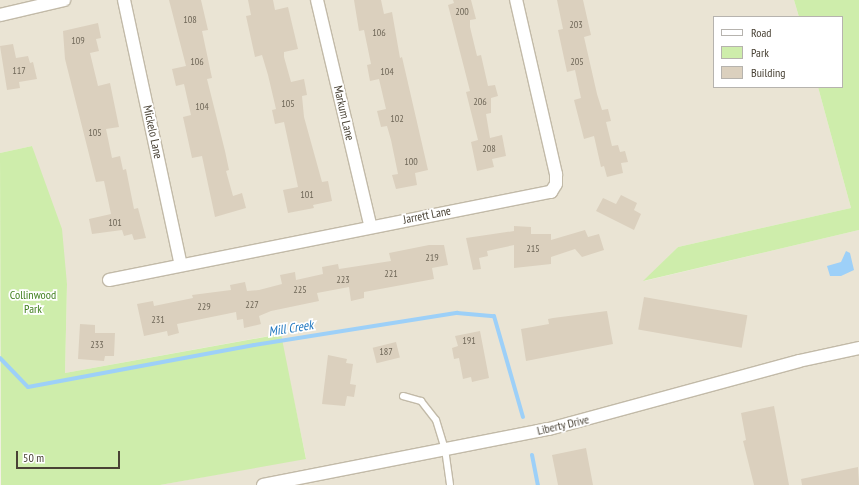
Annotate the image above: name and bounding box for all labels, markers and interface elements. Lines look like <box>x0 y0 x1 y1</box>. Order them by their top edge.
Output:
house number: 200 <box>455 6 469 18</box>
house number: 108 <box>183 14 197 26</box>
legend <box>713 16 843 88</box>
house number: 203 <box>569 19 583 31</box>
text: Road <box>751 25 771 40</box>
house number: 106 <box>372 27 386 39</box>
house number: 109 <box>71 35 85 47</box>
text: Park <box>751 45 769 60</box>
house number: 106 <box>190 56 204 68</box>
house number: 205 <box>570 56 584 68</box>
house number: 117 <box>12 65 26 77</box>
text: Building <box>751 65 786 80</box>
house number: 104 <box>380 66 394 78</box>
street label: Markum Lane <box>331 84 357 142</box>
house number: 206 <box>473 96 487 108</box>
house number: 105 <box>281 98 295 110</box>
house number: 104 <box>195 101 209 113</box>
street label: Mickelo Lane <box>140 104 166 160</box>
house number: 102 <box>390 113 404 125</box>
house number: 105 <box>88 127 102 139</box>
house number: 208 <box>482 143 496 155</box>
house number: 100 <box>404 156 418 168</box>
house number: 101 <box>300 189 314 201</box>
street label: Jarrett Lane <box>402 203 452 227</box>
house number: 101 <box>108 217 122 229</box>
house number: 215 <box>526 243 540 255</box>
house number: 219 <box>425 252 439 264</box>
house number: 221 <box>384 268 398 280</box>
house number: 223 <box>336 274 350 286</box>
house number: 225 <box>293 284 307 296</box>
park label: Collinwood Park <box>10 288 56 316</box>
house number: 227 <box>245 299 259 311</box>
house number: 229 <box>197 301 211 313</box>
house number: 231 <box>151 314 165 326</box>
water label: Mill Creek <box>268 318 314 340</box>
house number: 191 <box>462 335 476 347</box>
house number: 233 <box>90 339 104 351</box>
house number: 187 <box>379 346 393 358</box>
street label: Liberty Drive <box>535 412 591 438</box>
scale bar <box>18 443 122 469</box>
text: 50 m <box>23 450 44 465</box>

